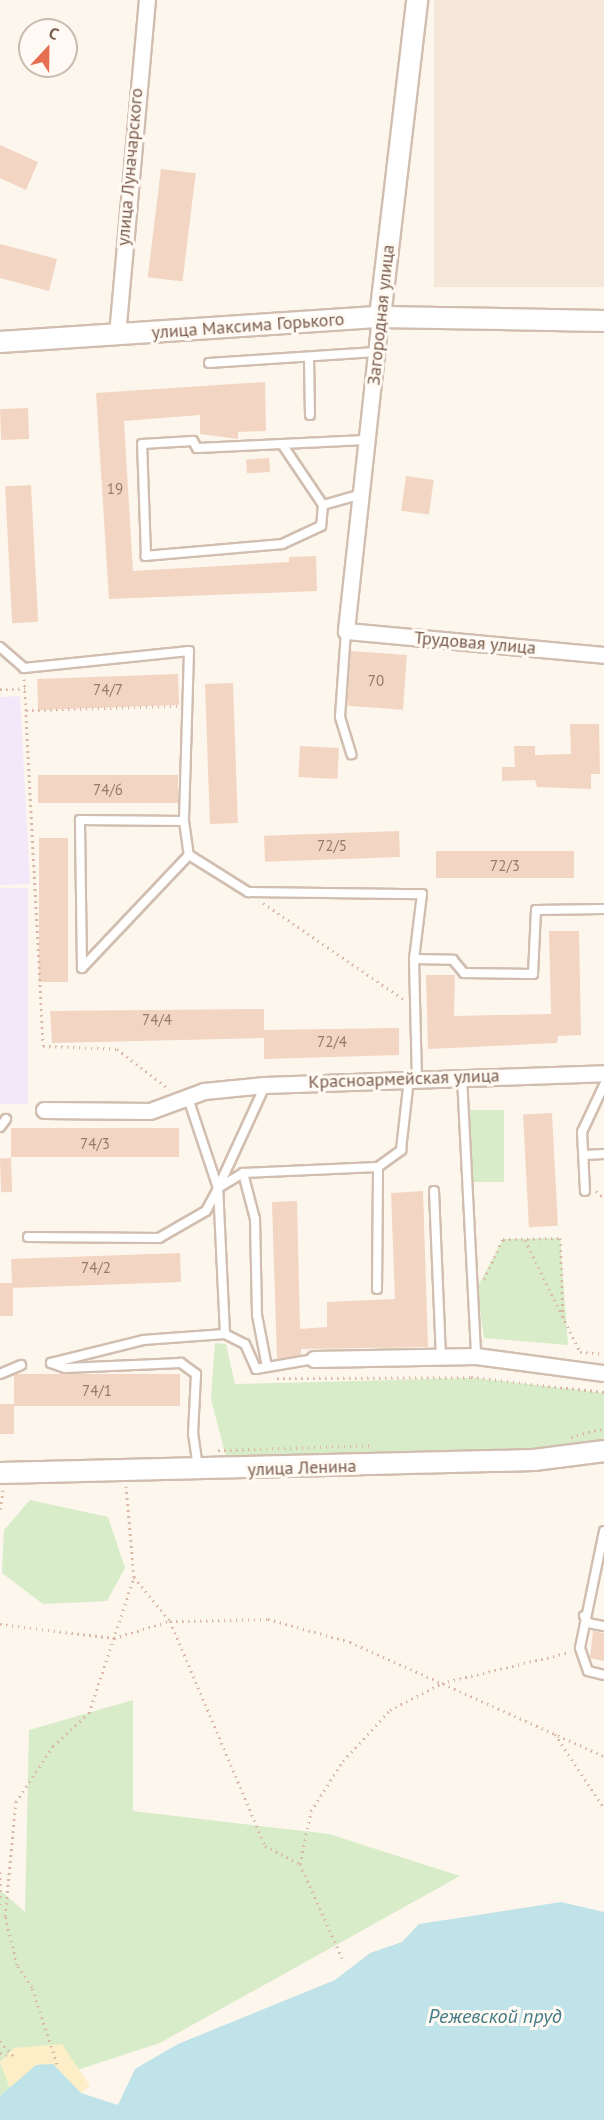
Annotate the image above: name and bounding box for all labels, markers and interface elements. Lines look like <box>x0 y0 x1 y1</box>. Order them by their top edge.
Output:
north arrow <box>18 18 78 78</box>
text: С <box>46 22 62 44</box>
street label: улица Луначарского <box>112 87 148 247</box>
street label: Загородная улица <box>363 244 399 386</box>
street label: улица Максима Горького <box>151 308 345 344</box>
house number: 19 <box>107 480 123 498</box>
street label: Трудовая улица <box>413 627 537 659</box>
house number: 70 <box>368 672 384 690</box>
house number: 74/7 <box>93 681 123 699</box>
house number: 74/6 <box>93 781 123 799</box>
house number: 72/5 <box>317 837 347 855</box>
house number: 72/3 <box>490 857 520 875</box>
house number: 74/4 <box>142 1011 172 1029</box>
house number: 72/4 <box>317 1033 347 1051</box>
street label: Красноармейская улица <box>308 1065 500 1093</box>
house number: 74/3 <box>80 1135 110 1153</box>
house number: 74/2 <box>81 1259 111 1277</box>
house number: 74/1 <box>82 1382 112 1400</box>
street label: улица Ленина <box>247 1455 357 1481</box>
water label: Режевской пруд <box>428 2004 562 2028</box>

